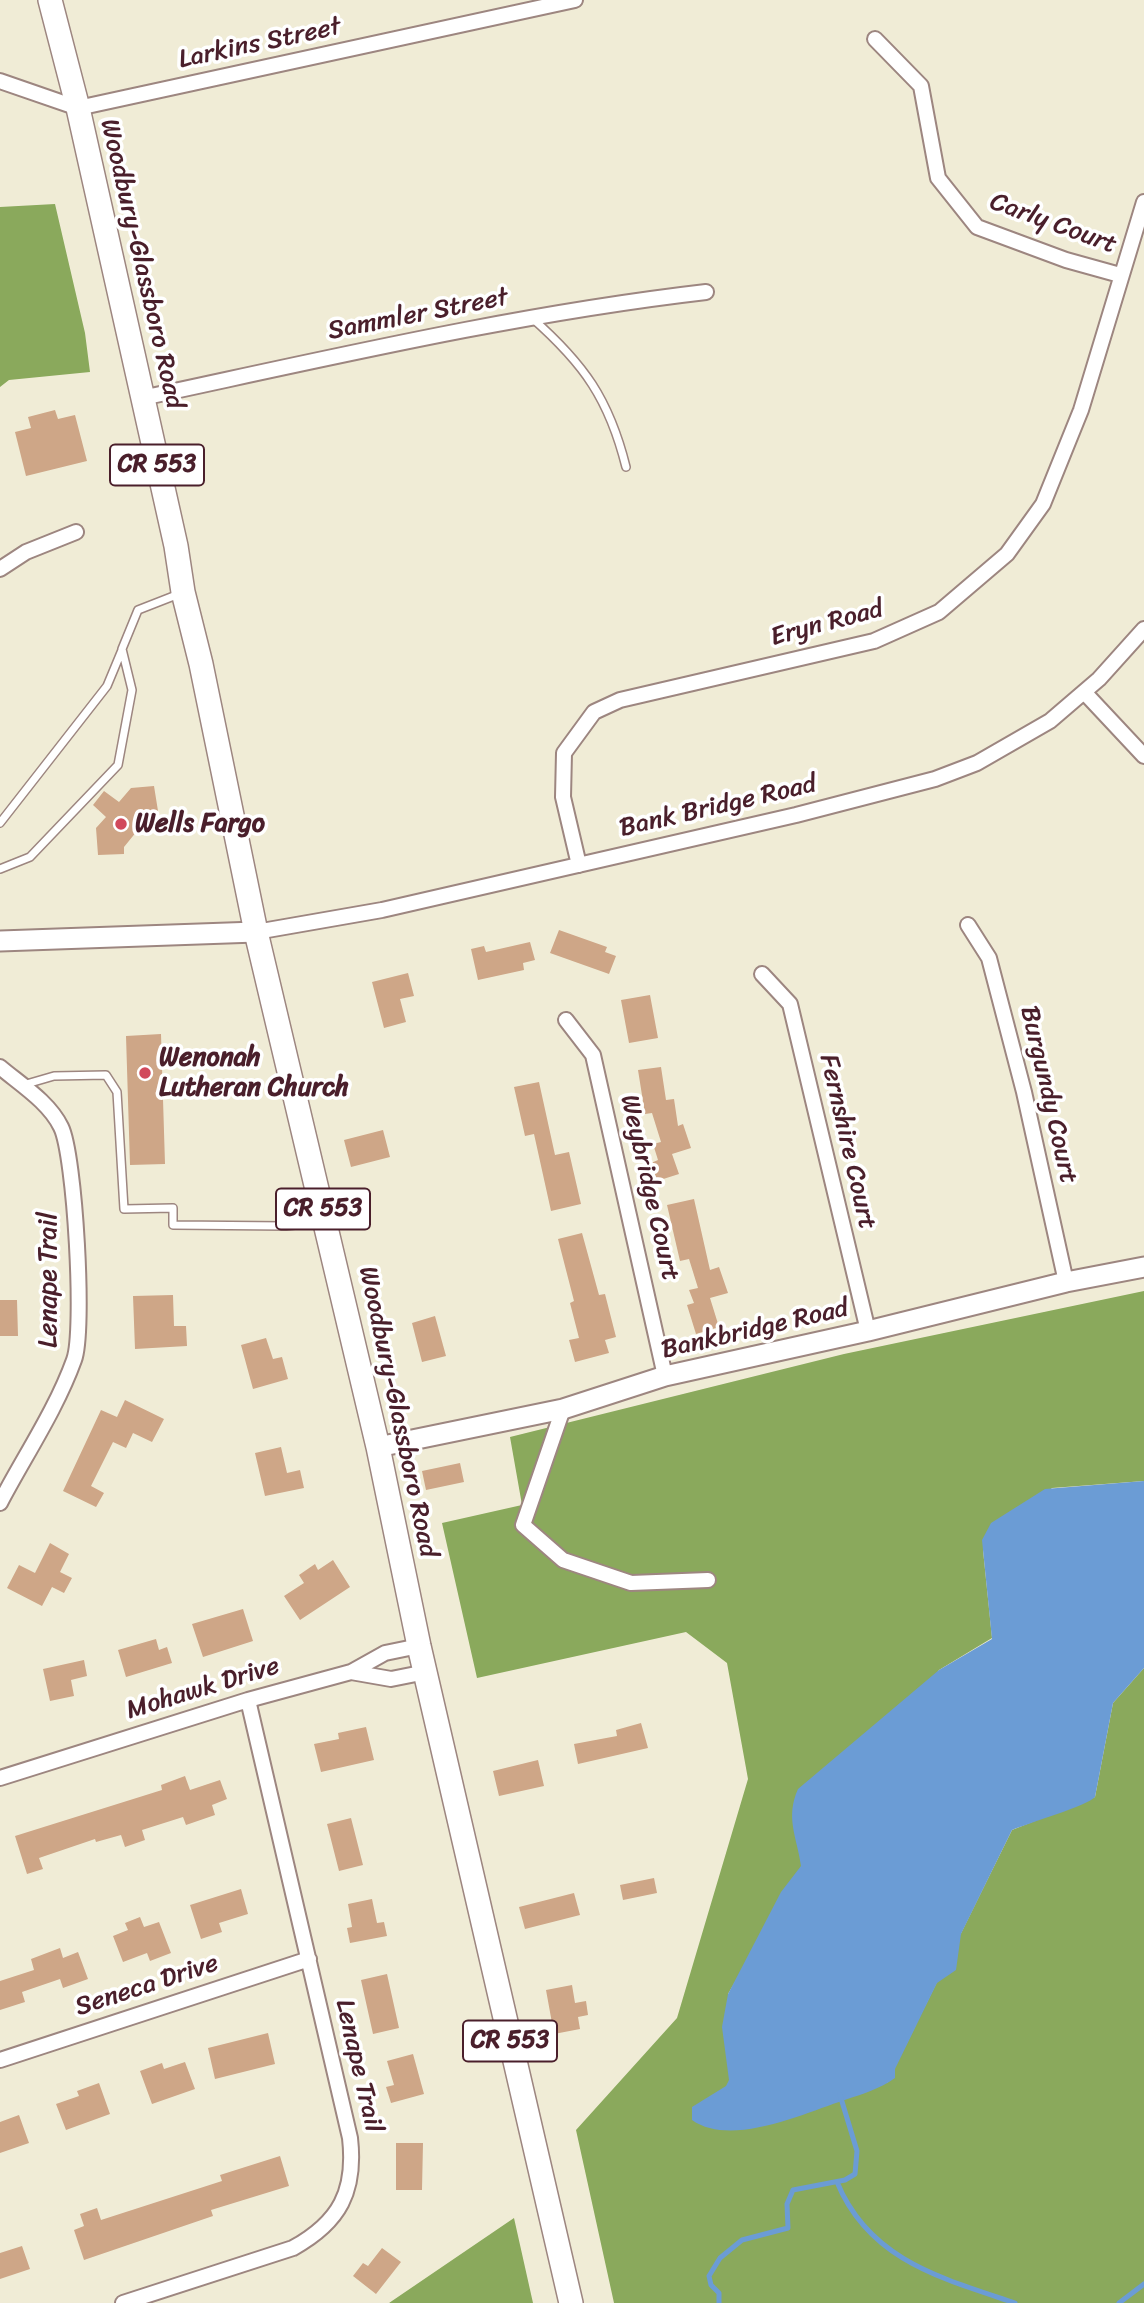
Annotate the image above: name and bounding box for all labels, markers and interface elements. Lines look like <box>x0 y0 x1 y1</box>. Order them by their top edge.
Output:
street label: Larkins Street <box>176 12 344 76</box>
street label: Woodbury-Glassboro Road <box>92 116 190 412</box>
street label: Carly Court <box>985 187 1121 261</box>
street label: Sammler Street <box>325 282 511 348</box>
road number: CR 553 <box>110 444 204 486</box>
street label: Eryn Road <box>767 594 887 654</box>
street label: Bank Bridge Road <box>617 769 819 845</box>
place label: Wells Fargo <box>135 808 265 840</box>
marker: Wells Fargo <box>113 816 129 832</box>
street label: Burgundy Court <box>1012 1003 1084 1187</box>
place label: Wenonah Lutheran Church <box>159 1042 349 1104</box>
street label: Fernshire Court <box>812 1051 882 1233</box>
marker: Wenonah Lutheran Church <box>137 1065 153 1081</box>
street label: Weybridge Court <box>612 1092 686 1284</box>
road number: CR 553 <box>276 1189 370 1230</box>
street label: Lenape Trail <box>33 1212 65 1348</box>
street label: Woodbury-Glassboro Road <box>351 1264 443 1560</box>
street label: Bankbridge Road <box>659 1293 851 1367</box>
street label: Mohawk Drive <box>123 1651 283 1727</box>
street label: Seneca Drive <box>71 1948 223 2024</box>
street label: Lenape Trail <box>328 1996 388 2136</box>
road number: CR 553 <box>463 2020 557 2062</box>

